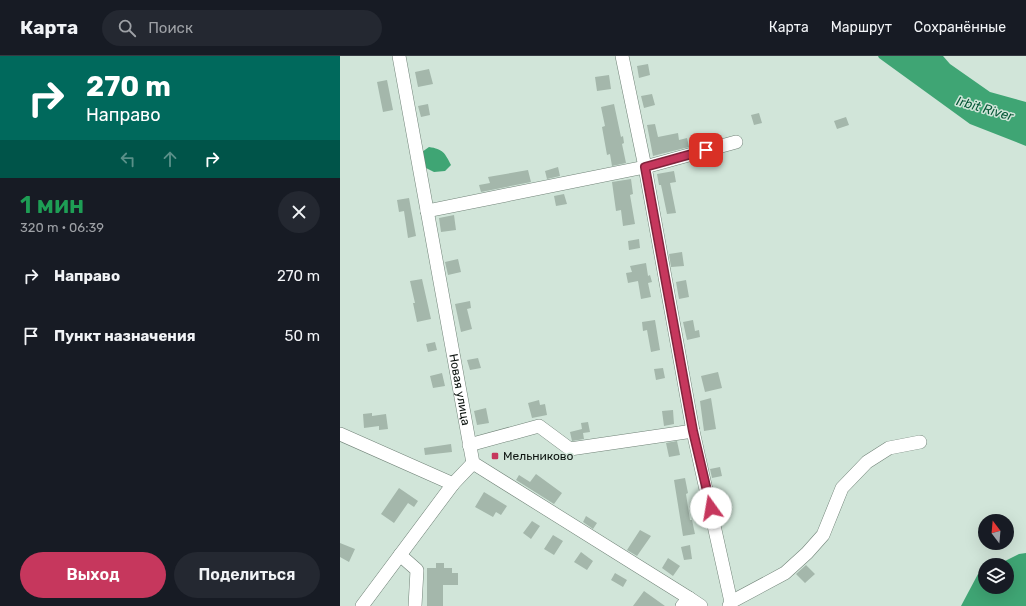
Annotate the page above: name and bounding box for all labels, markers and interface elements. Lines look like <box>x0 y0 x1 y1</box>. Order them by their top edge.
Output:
search box <box>102 10 382 46</box>
text: Карта <box>20 16 78 39</box>
icon: search <box>116 17 138 39</box>
text: Поиск <box>148 19 193 37</box>
text: Карта <box>769 19 809 36</box>
text: Маршрут <box>831 19 892 36</box>
text: Сохранённые <box>914 19 1006 36</box>
text: 270 m <box>86 70 171 103</box>
icon: right <box>20 72 72 124</box>
water label: Irbit River <box>955 93 1016 124</box>
text: Направо <box>86 104 161 126</box>
pin <box>689 133 723 167</box>
icon: arrive <box>695 139 717 161</box>
icon: left <box>117 148 139 170</box>
icon: ahead <box>159 148 181 170</box>
icon: right <box>201 148 223 170</box>
text: 1 мин <box>20 191 84 219</box>
button: close <box>278 191 320 233</box>
text: 320 m · 06:39 <box>20 220 104 235</box>
icon: right <box>20 265 42 287</box>
text: Направо <box>54 267 120 285</box>
text: 270 m <box>277 267 320 285</box>
icon: arrive <box>20 325 42 347</box>
text: Пункт назначения <box>54 327 196 345</box>
text: 50 m <box>285 327 320 345</box>
street label: Новая улица <box>446 352 473 427</box>
place label: Мельниково <box>503 449 574 463</box>
marker: Мельниково <box>490 451 500 461</box>
position arrow <box>690 487 732 529</box>
north arrow <box>978 514 1014 550</box>
map controls <box>978 514 1014 594</box>
button: Выход <box>20 552 166 598</box>
button: Поделиться <box>174 552 320 598</box>
button: layers <box>978 558 1014 594</box>

